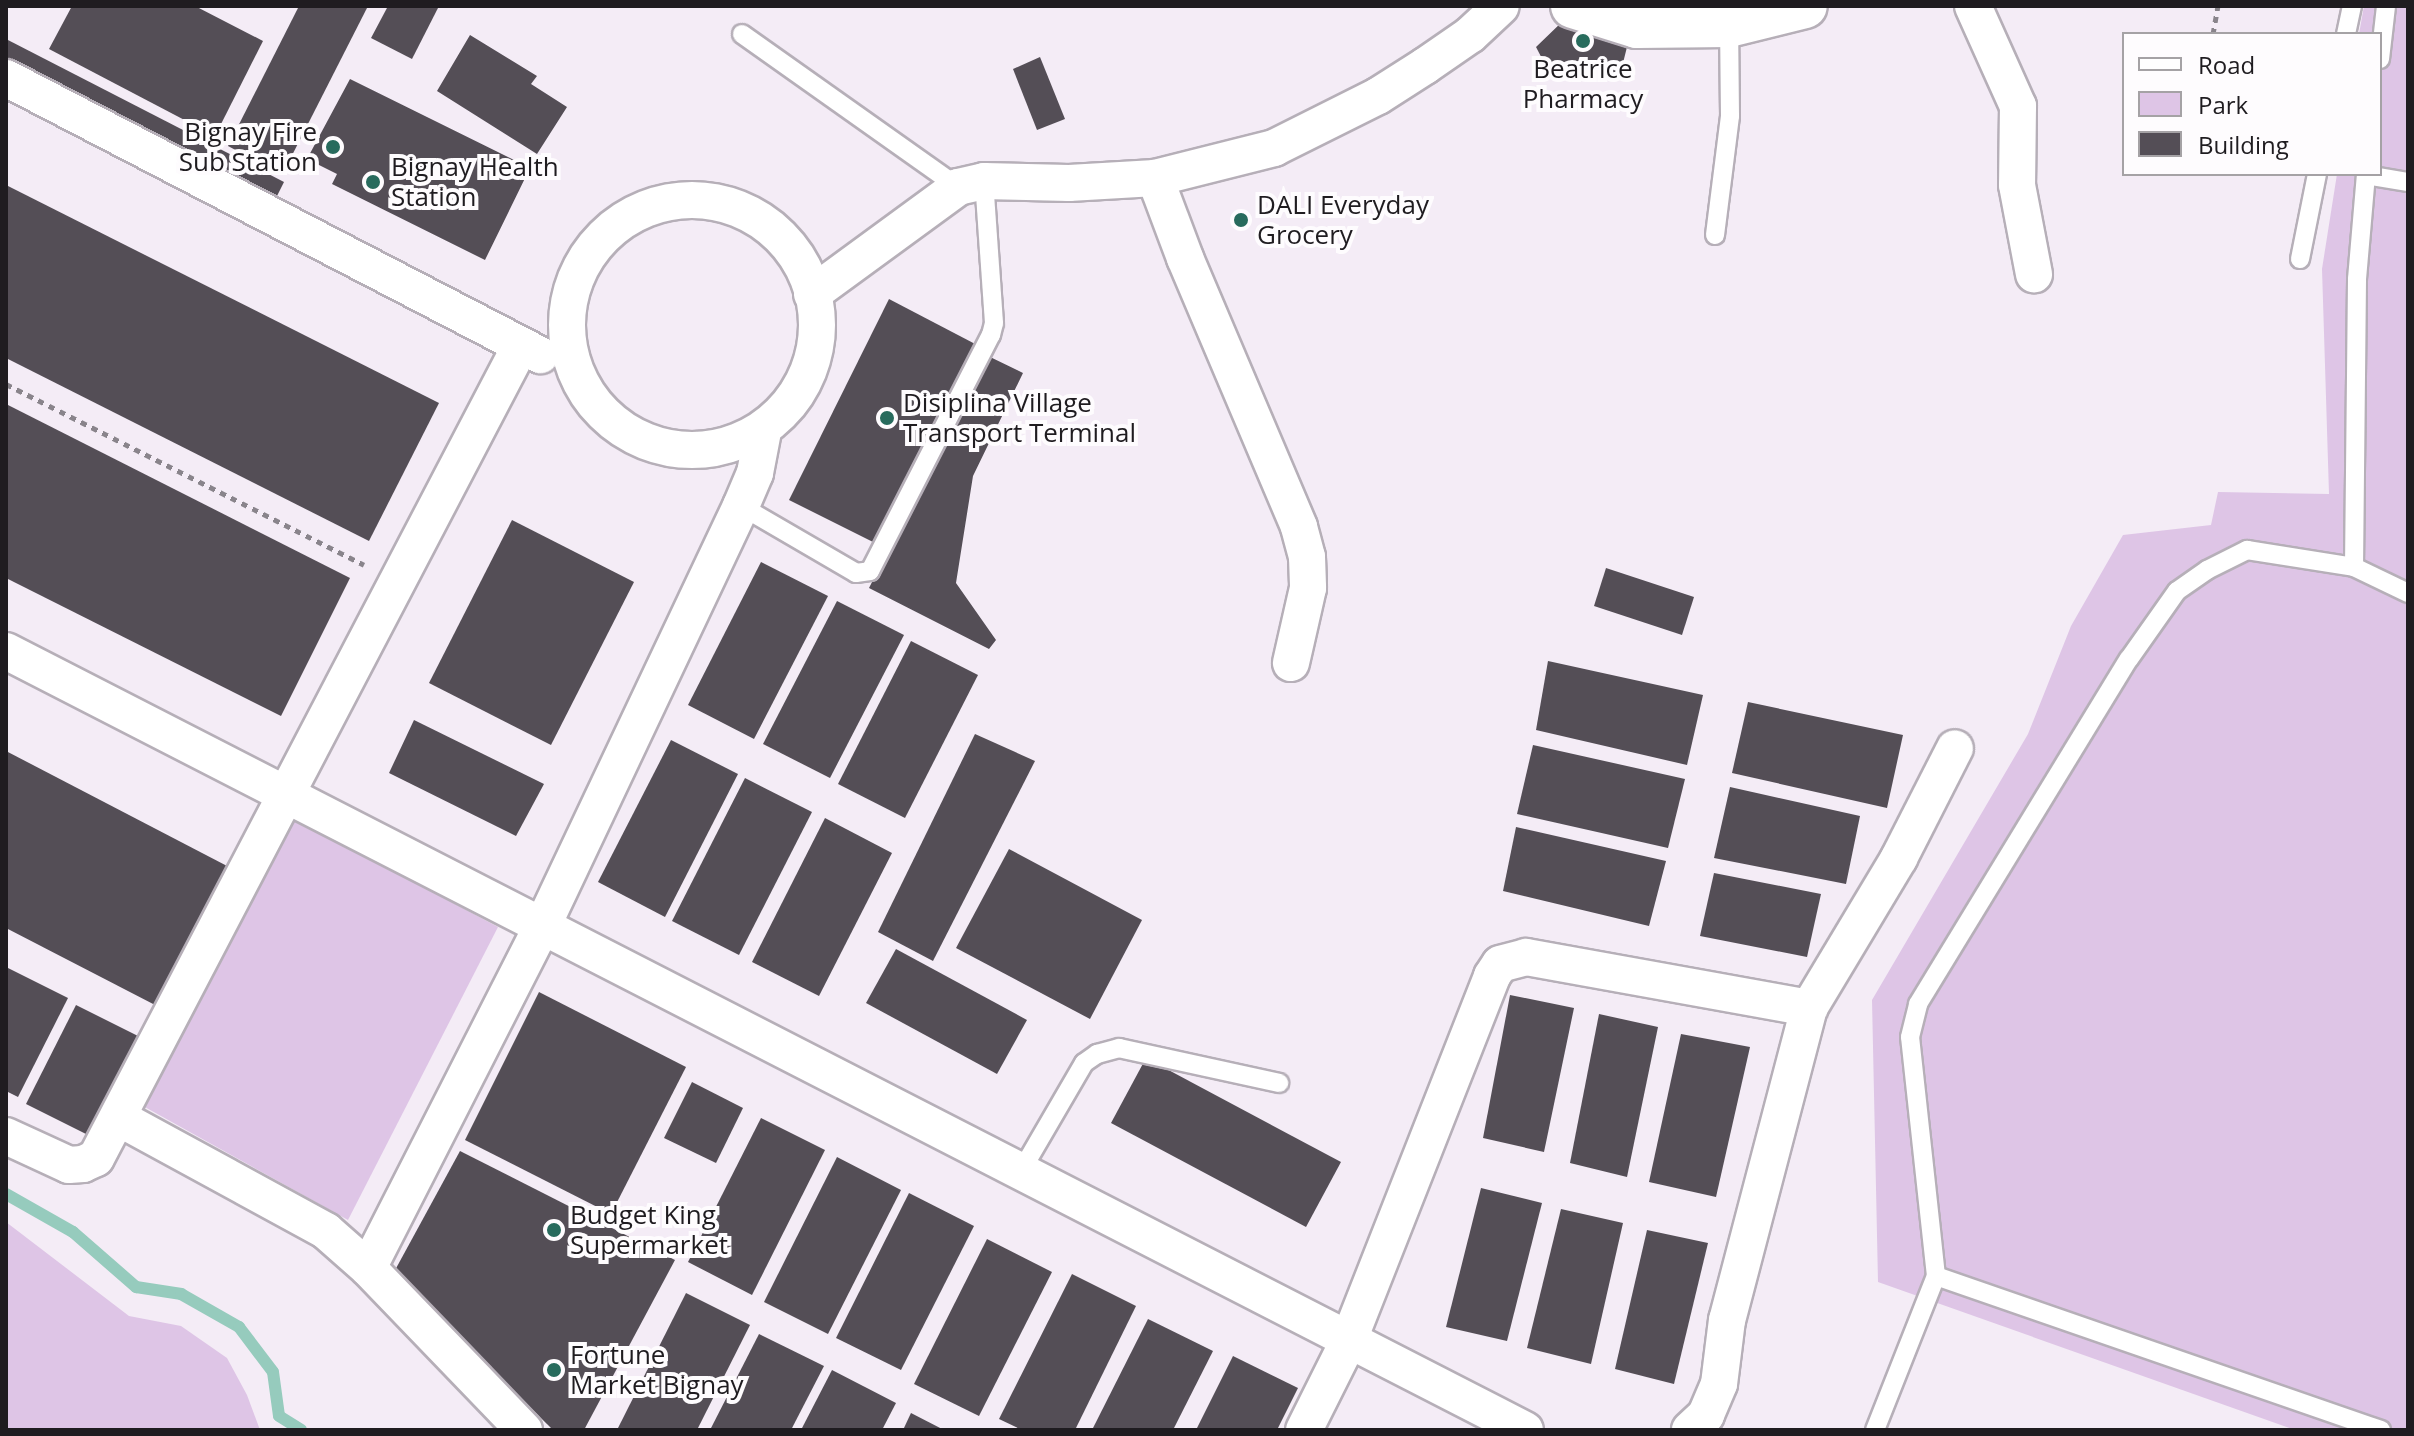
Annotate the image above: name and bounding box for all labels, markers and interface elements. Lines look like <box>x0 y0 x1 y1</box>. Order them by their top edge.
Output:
marker: Beatrice Pharmacy <box>1574 32 1592 50</box>
legend <box>2122 32 2382 176</box>
text: Road <box>2198 48 2255 81</box>
place label: Beatrice Pharmacy <box>1523 53 1643 114</box>
text: Park <box>2198 88 2248 121</box>
place label: Bignay Fire Sub Station <box>179 116 317 178</box>
text: Building <box>2198 128 2289 161</box>
marker: Bignay Fire Sub Station <box>324 138 342 156</box>
place label: Bignay Health Station <box>391 151 559 212</box>
marker: Bignay Health Station <box>362 171 384 193</box>
place label: DALI Everyday Grocery <box>1257 189 1429 250</box>
marker: DALI Everyday Grocery <box>1232 211 1250 229</box>
place label: Disiplina Village Transport Terminal <box>903 387 1136 448</box>
marker: Disiplina Village Transport Terminal <box>878 409 896 427</box>
place label: Budget King Supermarket <box>570 1199 728 1260</box>
marker: Budget King Supermarket <box>545 1221 563 1239</box>
place label: Fortune Market Bignay <box>570 1339 744 1400</box>
marker: Fortune Market Bignay <box>545 1361 563 1379</box>

